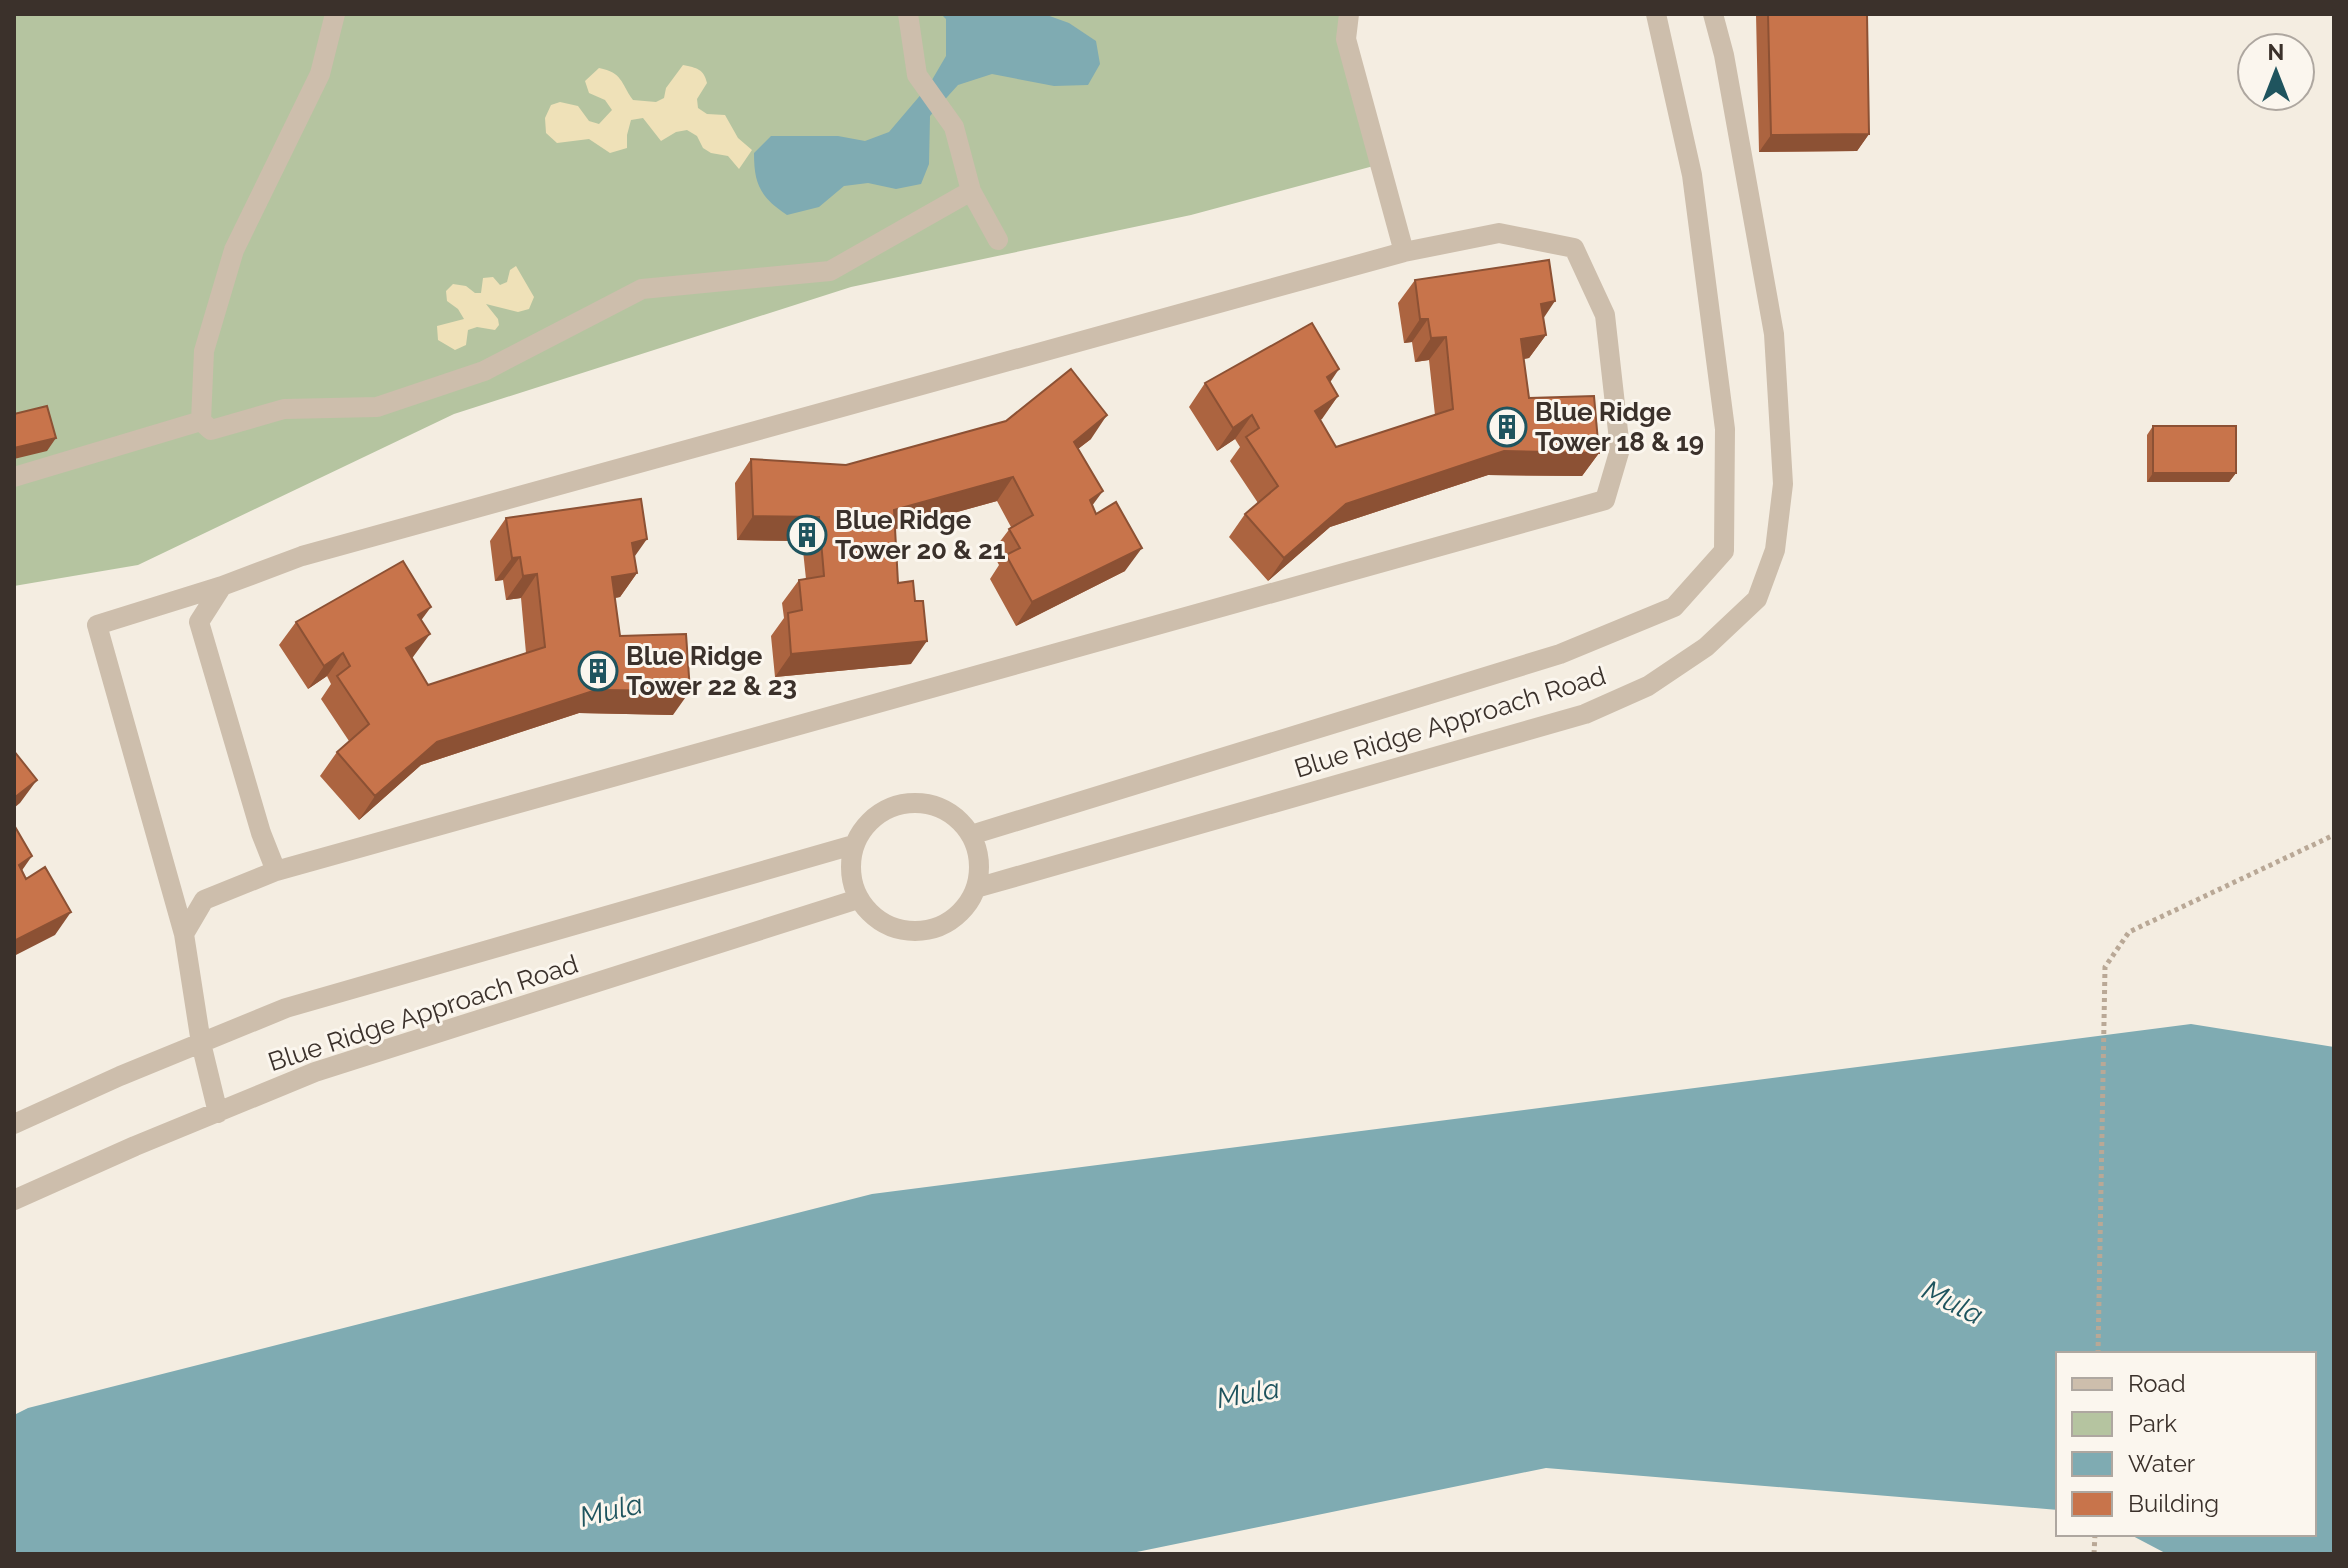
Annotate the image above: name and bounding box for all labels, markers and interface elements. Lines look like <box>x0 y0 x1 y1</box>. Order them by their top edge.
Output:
north arrow <box>2236 32 2316 112</box>
text: N <box>2268 39 2284 65</box>
place label: Blue Ridge Tower 18 & 19 <box>1535 397 1704 457</box>
building icon: Blue Ridge Tower 18 & 19 <box>1486 406 1528 448</box>
place label: Blue Ridge Tower 20 & 21 <box>835 505 1006 565</box>
building icon: Blue Ridge Tower 20 & 21 <box>786 514 828 556</box>
place label: Blue Ridge Tower 22 & 23 <box>626 641 797 701</box>
building icon: Blue Ridge Tower 22 & 23 <box>577 650 619 692</box>
street label: Blue Ridge Approach Road <box>1291 660 1609 784</box>
street label: Blue Ridge Approach Road <box>264 949 582 1077</box>
water label: Mula <box>1917 1273 1989 1332</box>
legend <box>2056 1352 2316 1536</box>
text: Road <box>2128 1369 2186 1398</box>
water label: Mula <box>1214 1372 1282 1415</box>
text: Park <box>2128 1409 2177 1438</box>
text: Water <box>2128 1449 2196 1478</box>
water label: Mula <box>576 1487 646 1534</box>
text: Building <box>2128 1489 2219 1518</box>

